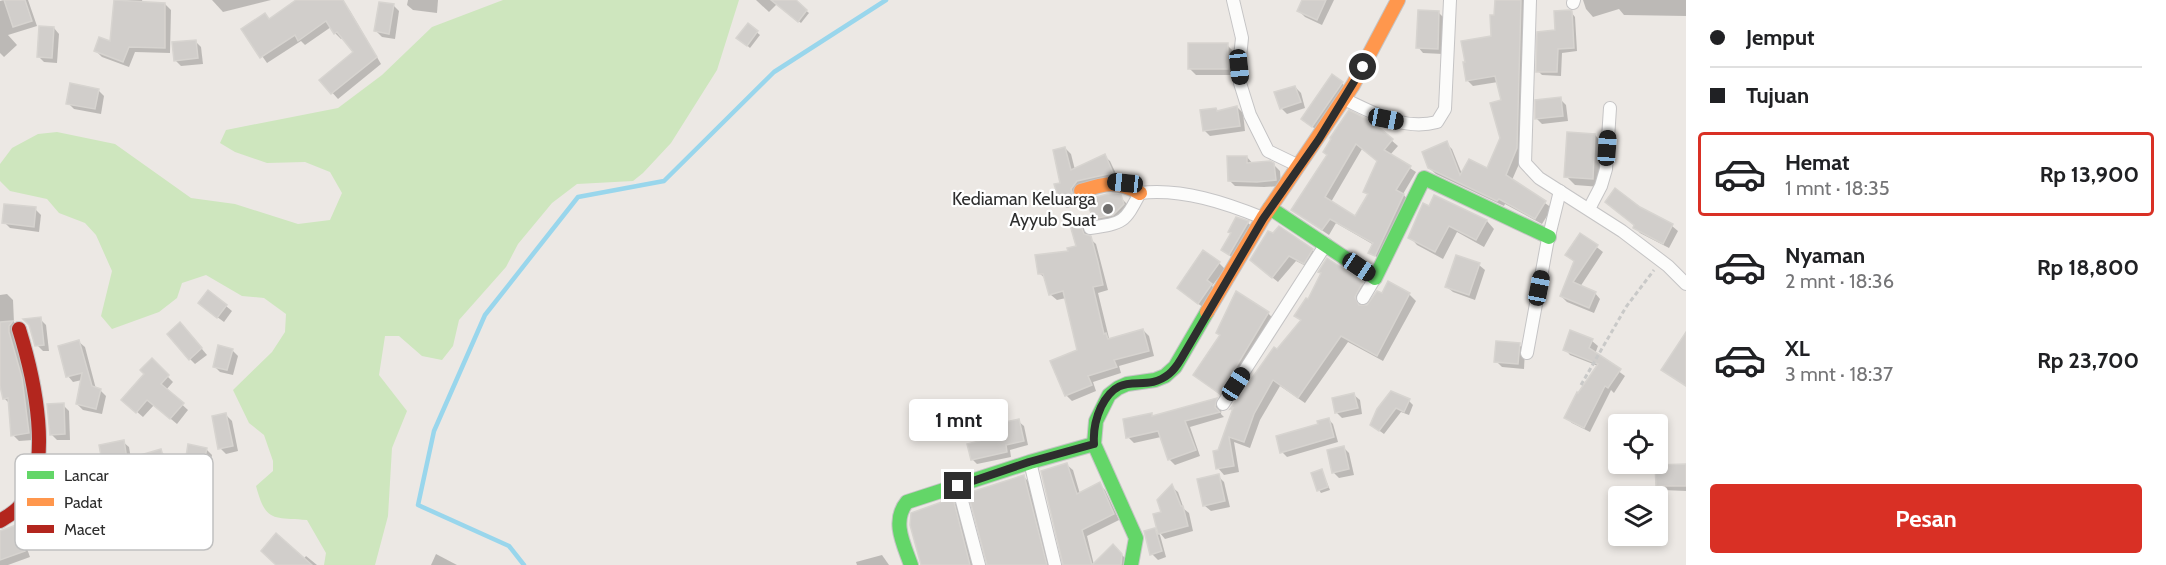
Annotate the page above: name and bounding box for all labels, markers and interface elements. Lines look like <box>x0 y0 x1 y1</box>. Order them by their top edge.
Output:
text: Jemput <box>1746 24 1815 51</box>
car <box>1228 48 1250 86</box>
route start <box>1349 53 1376 80</box>
text: Tujuan <box>1746 82 1809 109</box>
car <box>1367 107 1405 131</box>
car <box>1597 129 1617 167</box>
icon: car <box>1713 147 1767 201</box>
text: Hemat <box>1785 149 1850 176</box>
text: Rp 13,900 <box>2040 161 2139 188</box>
car <box>1106 172 1144 194</box>
text: 1 mnt · 18:35 <box>1785 176 1890 200</box>
place label: Kediaman Keluarga Ayyub Suat <box>952 188 1096 231</box>
marker: Kediaman Keluarga Ayyub Suat <box>1101 202 1115 216</box>
icon: car <box>1713 240 1767 294</box>
text: Nyaman <box>1785 242 1865 269</box>
car <box>1339 249 1379 285</box>
text: Rp 18,800 <box>2037 254 2139 281</box>
car <box>1527 269 1551 307</box>
text: 2 mnt · 18:36 <box>1785 269 1894 293</box>
icon: car <box>1713 333 1767 387</box>
text: XL <box>1785 335 1810 362</box>
text: Rp 23,700 <box>2037 347 2139 374</box>
text: 3 mnt · 18:37 <box>1785 362 1893 386</box>
car <box>1219 364 1253 404</box>
callout: 1 mnt <box>908 399 1008 441</box>
text: 1 mnt <box>935 408 982 432</box>
map controls <box>1608 414 1668 546</box>
button: locate <box>1608 414 1668 474</box>
legend <box>15 454 213 550</box>
text: Lancar <box>64 466 110 485</box>
route end <box>944 472 971 499</box>
button: Pesan <box>1710 484 2142 553</box>
button: layers <box>1608 486 1668 546</box>
text: Padat <box>64 493 103 512</box>
text: Macet <box>64 520 106 539</box>

